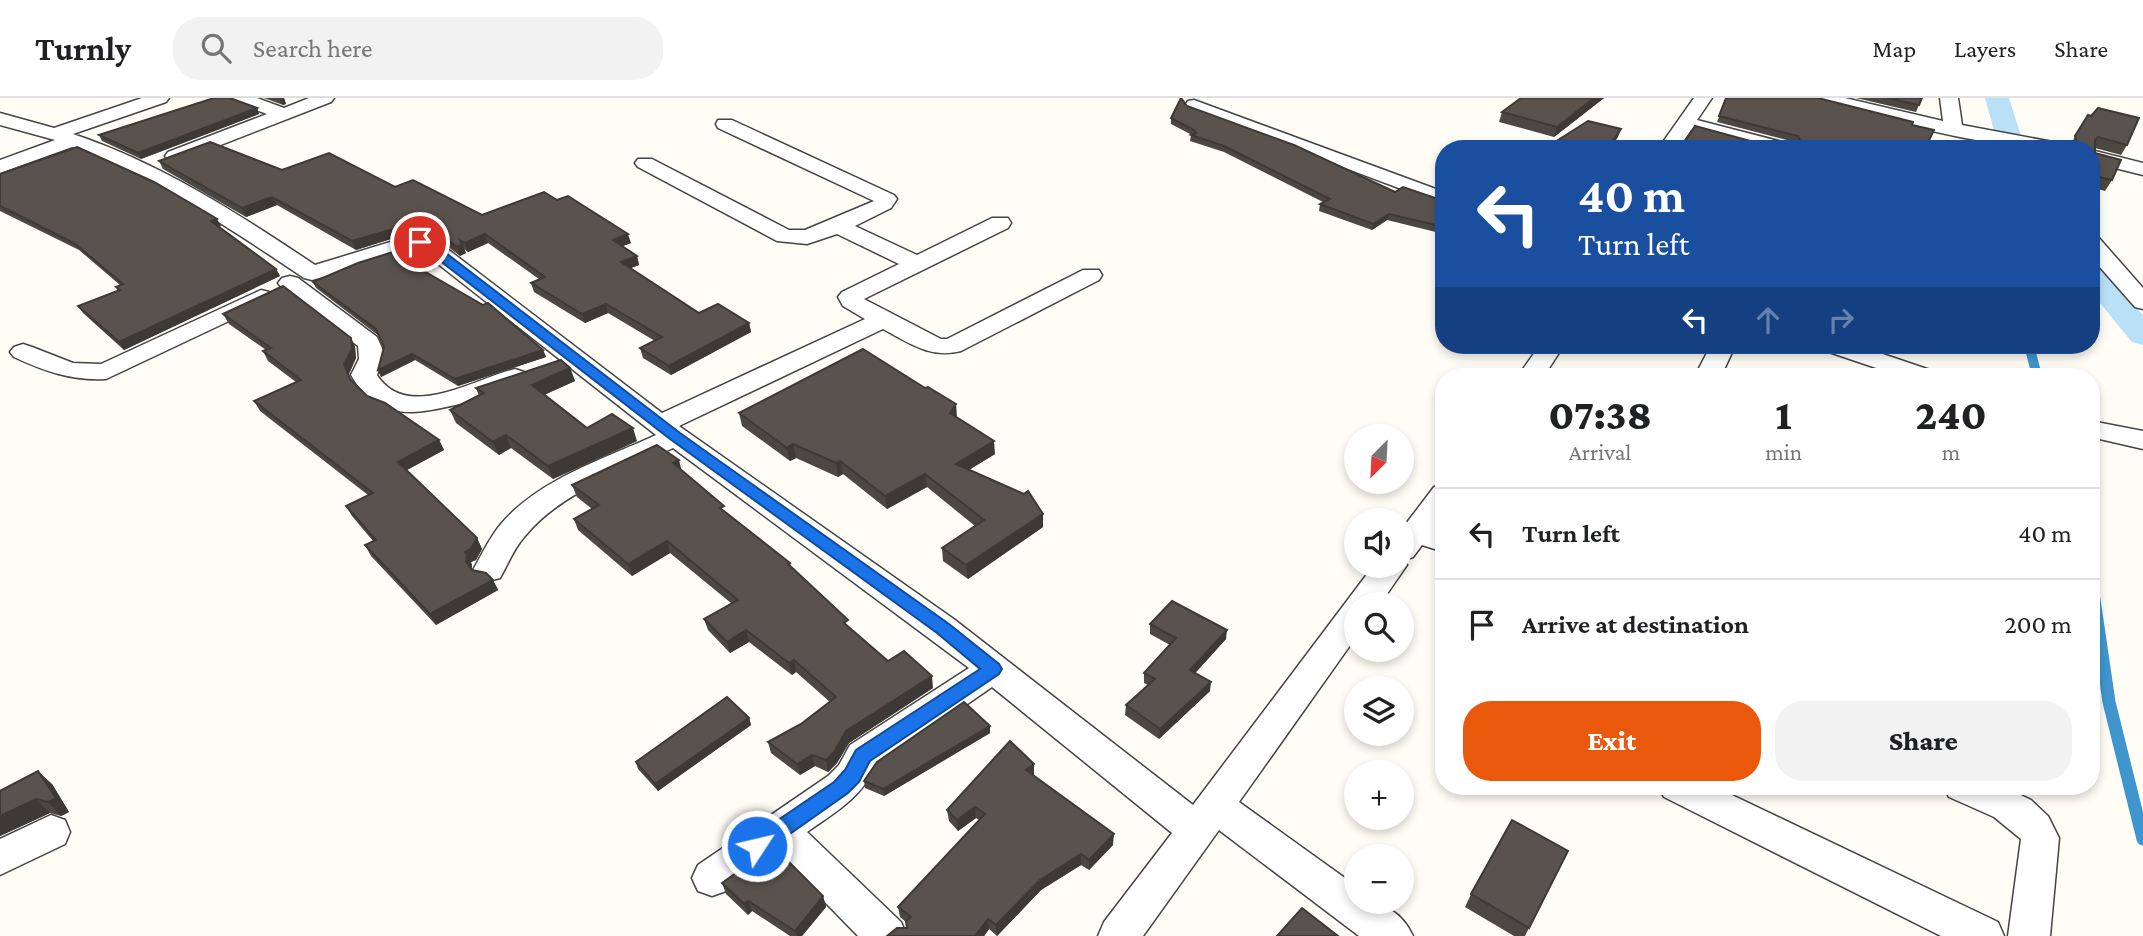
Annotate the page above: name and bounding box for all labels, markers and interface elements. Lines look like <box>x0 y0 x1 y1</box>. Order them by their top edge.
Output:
search box <box>173 17 663 80</box>
icon: search <box>197 29 235 67</box>
text: Turnly <box>35 30 131 67</box>
text: Search here <box>253 34 372 63</box>
text: Map <box>1872 35 1916 62</box>
text: Layers <box>1954 35 2016 62</box>
text: Share <box>2054 35 2108 62</box>
icon: left <box>1463 168 1554 259</box>
text: 40 m <box>1578 168 1685 223</box>
pin <box>390 212 450 272</box>
icon: arrive <box>401 223 439 261</box>
text: Turn left <box>1578 226 1689 262</box>
icon: left <box>1676 301 1714 339</box>
icon: ahead <box>1749 301 1787 339</box>
icon: right <box>1822 301 1860 339</box>
text: 07:38 <box>1548 391 1652 438</box>
text: 1 <box>1775 391 1792 438</box>
text: 240 <box>1915 391 1987 438</box>
north arrow <box>1344 424 1414 494</box>
map controls <box>1344 424 1414 914</box>
text: Arrival <box>1569 439 1631 465</box>
text: min <box>1765 439 1802 465</box>
text: m <box>1942 439 1960 465</box>
button: sound <box>1344 508 1414 578</box>
icon: left <box>1463 515 1501 553</box>
text: Turn left <box>1522 519 1620 548</box>
text: 40 m <box>2018 519 2072 548</box>
button: search <box>1344 592 1414 662</box>
icon: arrive <box>1463 606 1501 644</box>
text: Arrive at destination <box>1522 610 1749 639</box>
text: 200 m <box>2004 610 2072 639</box>
button: layers <box>1344 676 1414 746</box>
button: Exit <box>1463 701 1761 781</box>
button: Share <box>1775 701 2072 781</box>
button: + <box>1344 760 1414 830</box>
position arrow <box>720 809 794 883</box>
button: − <box>1344 844 1414 914</box>

